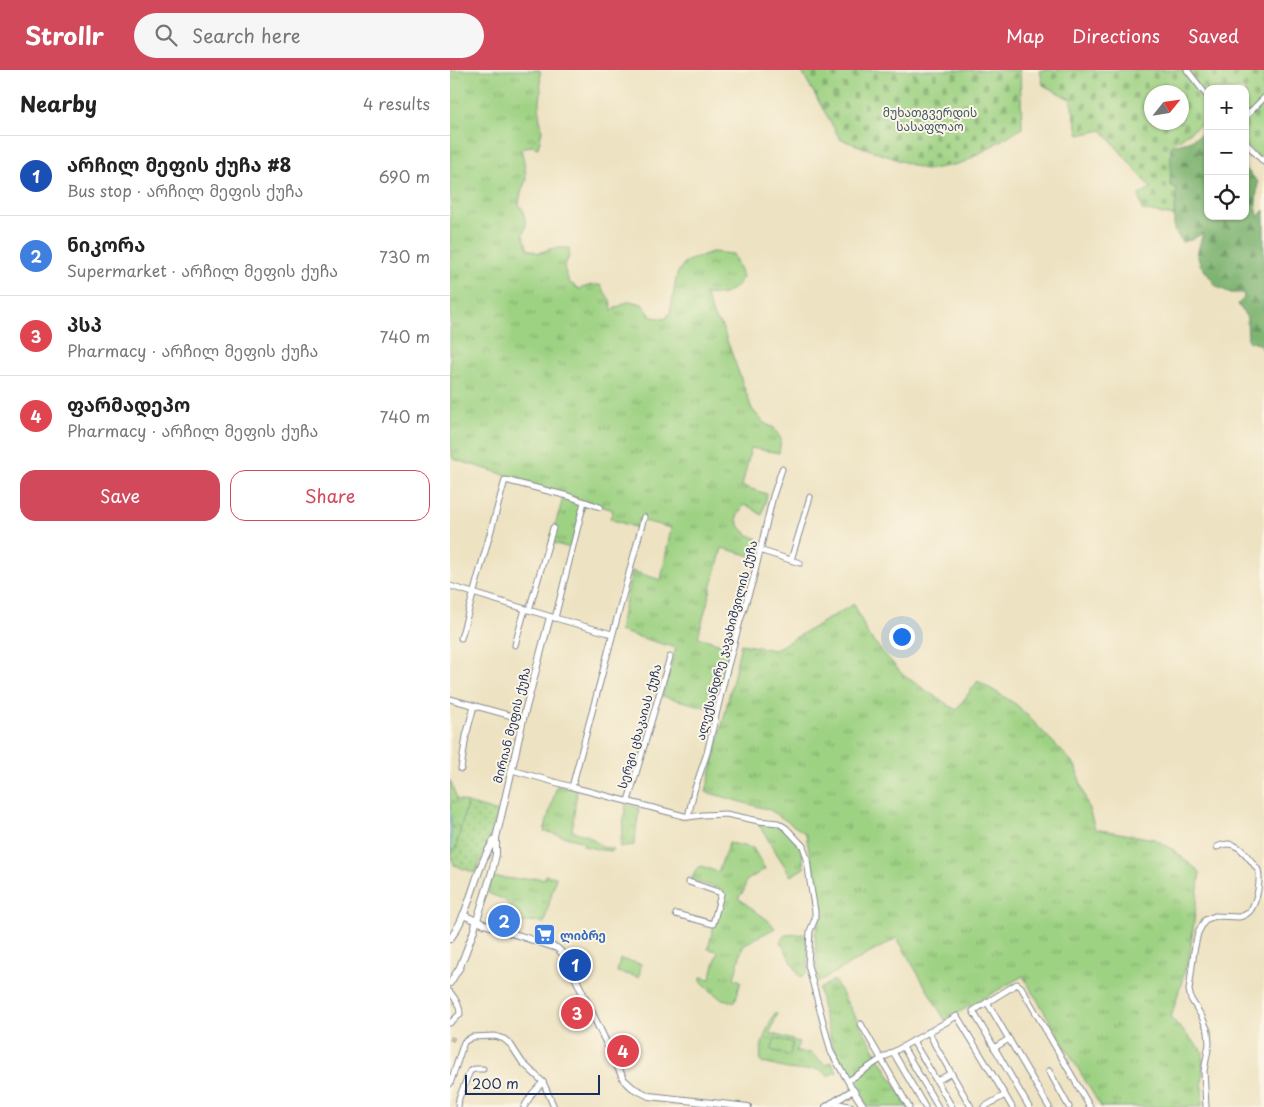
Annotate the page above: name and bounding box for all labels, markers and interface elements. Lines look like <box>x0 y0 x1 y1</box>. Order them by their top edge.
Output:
search box <box>134 13 484 58</box>
text: Strollr <box>25 17 104 53</box>
icon: search <box>152 21 180 49</box>
text: Search here <box>192 21 301 49</box>
text: Map <box>1006 22 1044 49</box>
text: Directions <box>1072 22 1160 49</box>
text: Saved <box>1188 22 1239 49</box>
north arrow <box>1144 85 1189 130</box>
map controls <box>1204 85 1249 220</box>
button: + <box>1204 85 1249 130</box>
text: Nearby <box>20 87 97 119</box>
text: 4 results <box>363 91 430 115</box>
park label: მუხათგვერდის სასაფლაო <box>883 103 977 135</box>
button: − <box>1204 130 1249 175</box>
text: არჩილ მეფის ქუჩა #8 <box>67 150 291 178</box>
text: 1 <box>32 164 40 188</box>
text: 690 m <box>379 164 430 188</box>
button: locate <box>1204 175 1249 220</box>
text: Bus stop · არჩილ მეფის ქუჩა <box>67 178 303 202</box>
text: ნიკორა <box>67 230 145 258</box>
text: 2 <box>30 244 42 268</box>
text: 730 m <box>379 244 430 268</box>
text: Supermarket · არჩილ მეფის ქუჩა <box>67 258 338 282</box>
text: პსპ <box>67 310 102 338</box>
text: 3 <box>31 324 41 348</box>
text: 740 m <box>380 324 430 348</box>
text: Pharmacy · არჩილ მეფის ქუჩა <box>67 338 318 362</box>
text: ფარმადეპო <box>67 390 190 418</box>
text: 4 <box>31 404 41 428</box>
text: 740 m <box>380 404 430 428</box>
text: Pharmacy · არჩილ მეფის ქუჩა <box>67 418 318 442</box>
button: Save <box>20 470 220 521</box>
button: Share <box>230 470 430 521</box>
street label: ალექსანდრე ჯავახიშვილის ქუჩა <box>691 538 761 742</box>
your location <box>889 624 915 650</box>
street label: სერგი ცხაკაიას ქუჩა <box>613 662 665 790</box>
street label: მირიან მეფის ქუჩა <box>488 665 534 785</box>
pin: 2 <box>488 902 520 940</box>
supermarket icon: ლიბრე <box>532 923 556 947</box>
place label: ლიბრე <box>560 926 606 944</box>
pin: 1 <box>559 946 591 984</box>
pin: 3 <box>561 994 593 1032</box>
pin: 4 <box>607 1032 639 1070</box>
scale bar <box>465 1072 600 1095</box>
text: 200 m <box>472 1073 519 1094</box>

